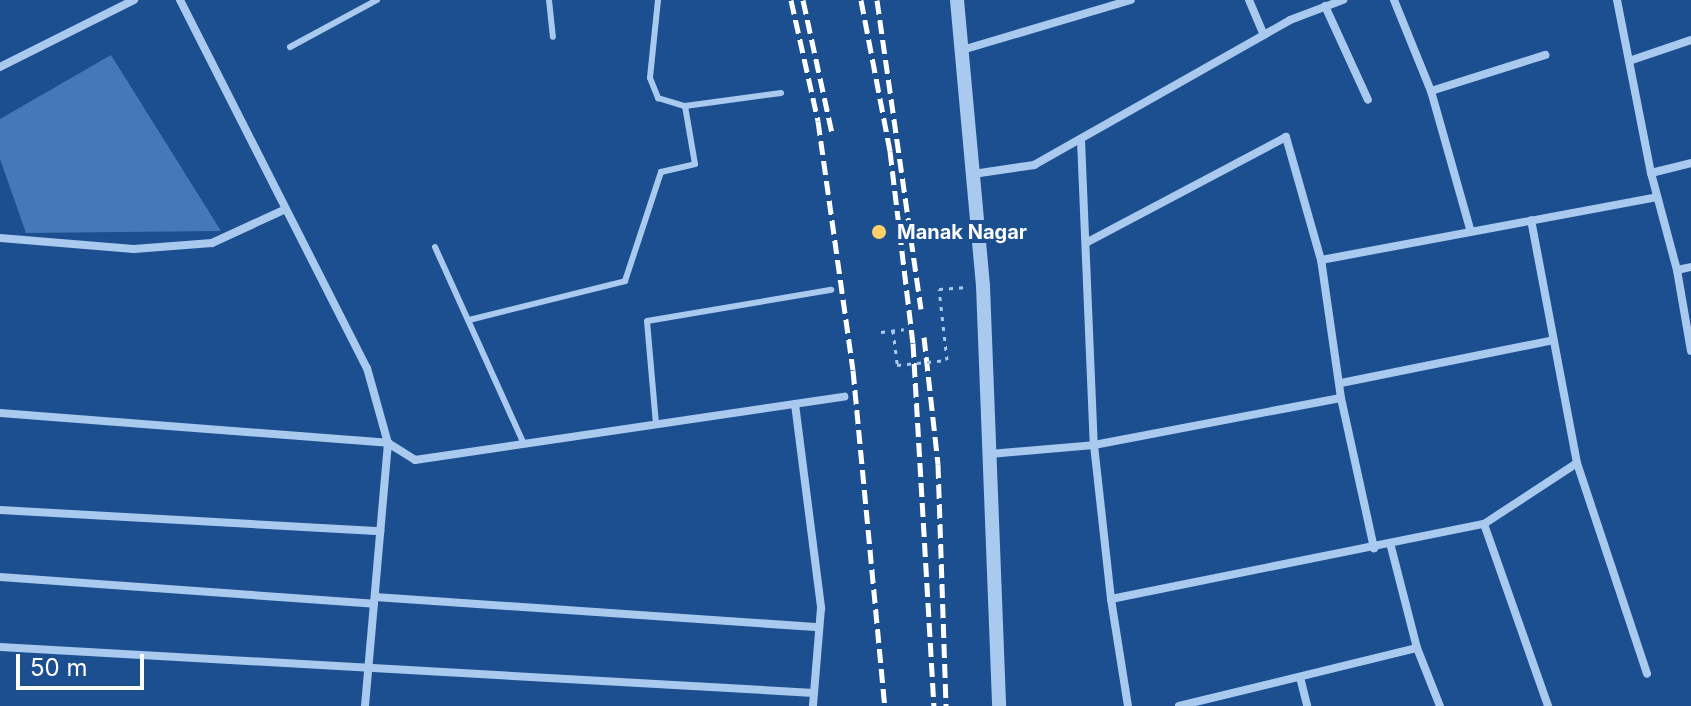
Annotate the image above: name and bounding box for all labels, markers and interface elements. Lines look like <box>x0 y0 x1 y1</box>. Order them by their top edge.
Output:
place label: Manak Nagar <box>897 220 1027 244</box>
marker: Manak Nagar <box>868 221 890 243</box>
scale bar <box>20 638 148 688</box>
text: 50 m <box>30 653 88 682</box>

